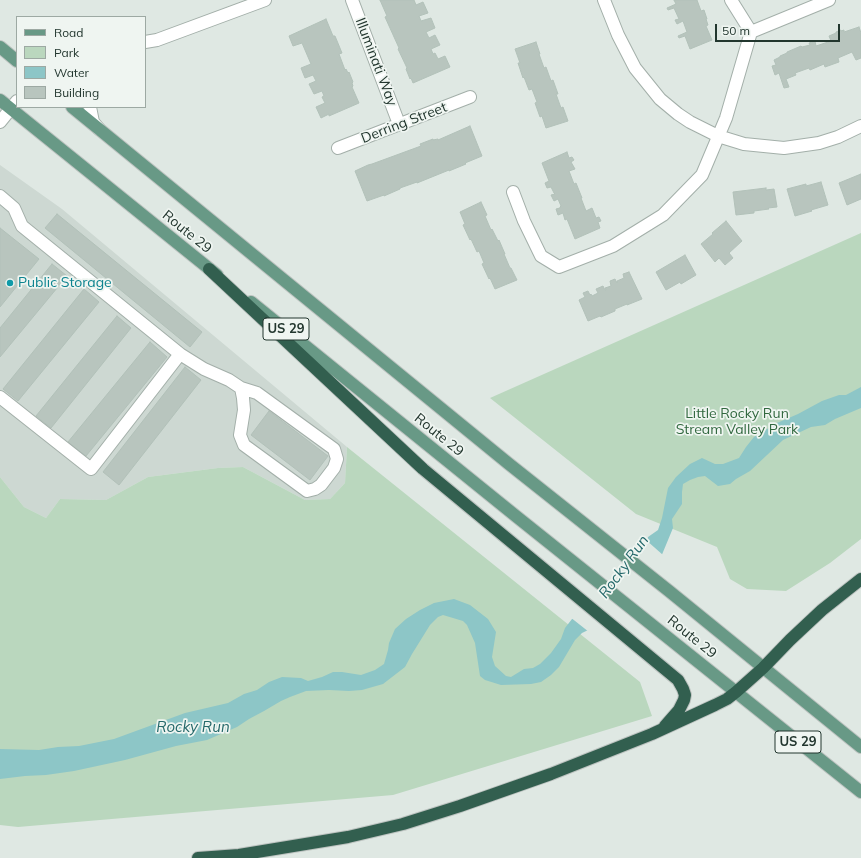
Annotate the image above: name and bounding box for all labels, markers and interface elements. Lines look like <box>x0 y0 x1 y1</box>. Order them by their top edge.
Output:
legend <box>16 16 146 108</box>
street label: Illuminati Way <box>351 16 401 108</box>
scale bar <box>717 16 842 42</box>
text: 50 m <box>722 23 750 38</box>
text: Road <box>54 25 83 40</box>
text: Park <box>54 45 79 60</box>
text: Water <box>54 65 89 80</box>
text: Building <box>54 85 99 100</box>
street label: Derring Street <box>359 99 449 147</box>
street label: Route 29 <box>159 207 215 257</box>
place label: Public Storage <box>18 275 112 291</box>
marker: Public Storage <box>5 278 15 288</box>
road number: US 29 <box>263 318 309 340</box>
park label: Little Rocky Run Stream Valley Park <box>676 406 798 438</box>
street label: Route 29 <box>411 410 467 460</box>
water label: Rocky Run <box>595 532 653 602</box>
street label: Route 29 <box>664 612 720 662</box>
water label: Rocky Run <box>156 718 230 736</box>
road number: US 29 <box>775 731 821 753</box>

